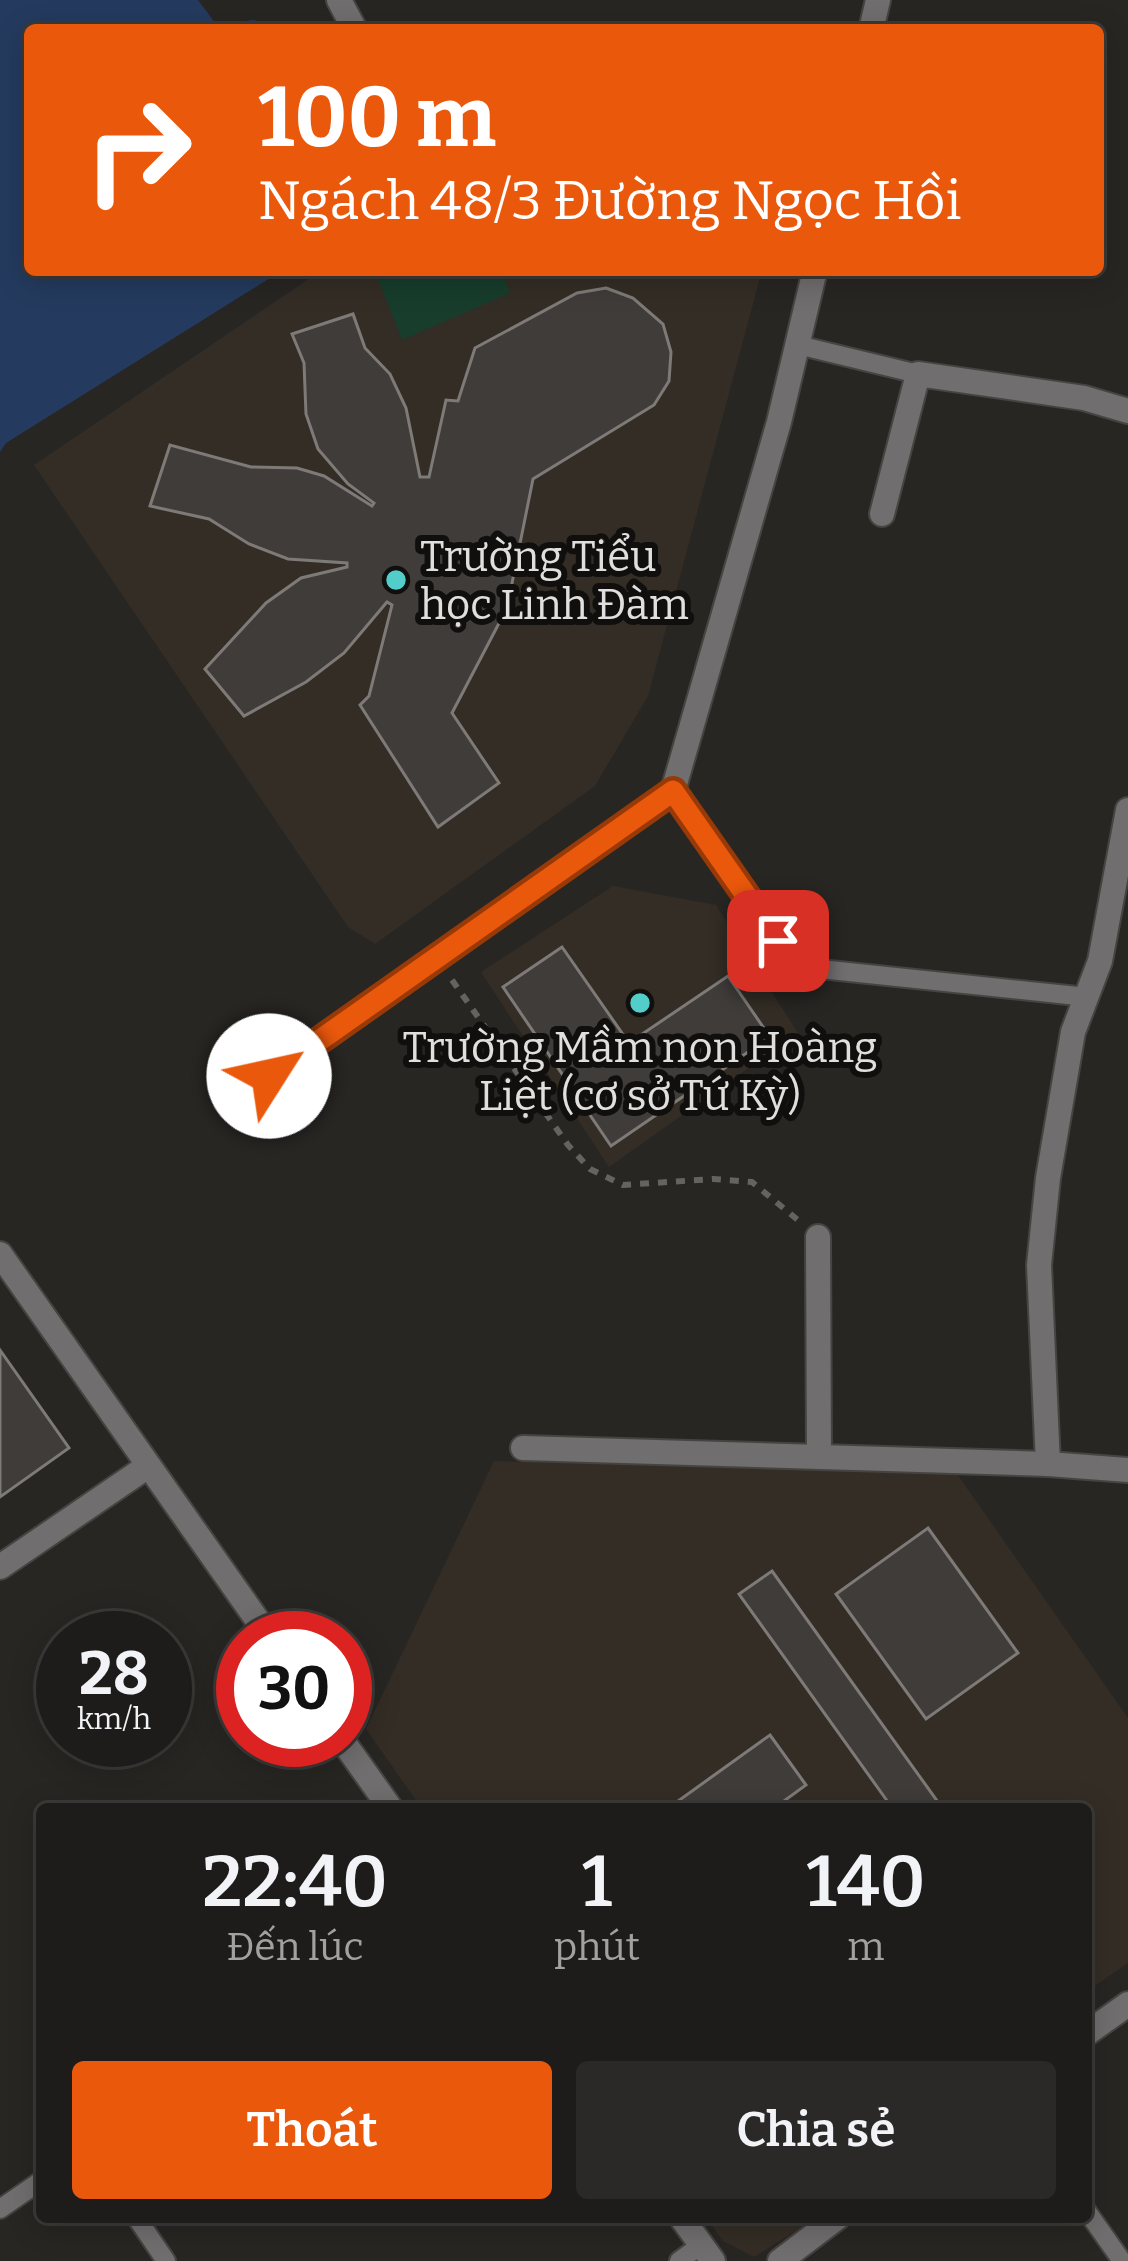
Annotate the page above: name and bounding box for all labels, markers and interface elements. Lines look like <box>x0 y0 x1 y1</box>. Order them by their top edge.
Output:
text: 100 m <box>258 67 496 168</box>
icon: right <box>60 72 216 228</box>
text: Ngách 48/3 Đường Ngọc Hồi <box>258 169 962 233</box>
place label: Trường Tiểu học Linh Đàm <box>420 532 689 630</box>
marker: Trường Tiểu học Linh Đàm <box>383 567 409 593</box>
pin <box>727 890 829 992</box>
icon: arrive <box>745 908 811 974</box>
marker: Trường Mầm non Hoàng Liệt (cơ sở Tứ Kỳ) <box>627 990 653 1016</box>
position arrow <box>206 1013 332 1139</box>
place label: Trường Mầm non Hoàng Liệt (cơ sở Tứ Kỳ) <box>402 1023 878 1121</box>
speed limit sign: 30 <box>216 1611 372 1767</box>
text: 28 <box>79 1638 149 1710</box>
text: km/h <box>77 1701 151 1737</box>
text: 22:40 <box>202 1839 388 1925</box>
text: 1 <box>582 1839 612 1925</box>
text: 140 <box>806 1839 926 1925</box>
text: Đến lúc <box>227 1924 364 1970</box>
text: phút <box>554 1924 640 1970</box>
text: m <box>847 1924 885 1970</box>
button: Thoát <box>72 2061 552 2199</box>
button: Chia sẻ <box>576 2061 1056 2199</box>

